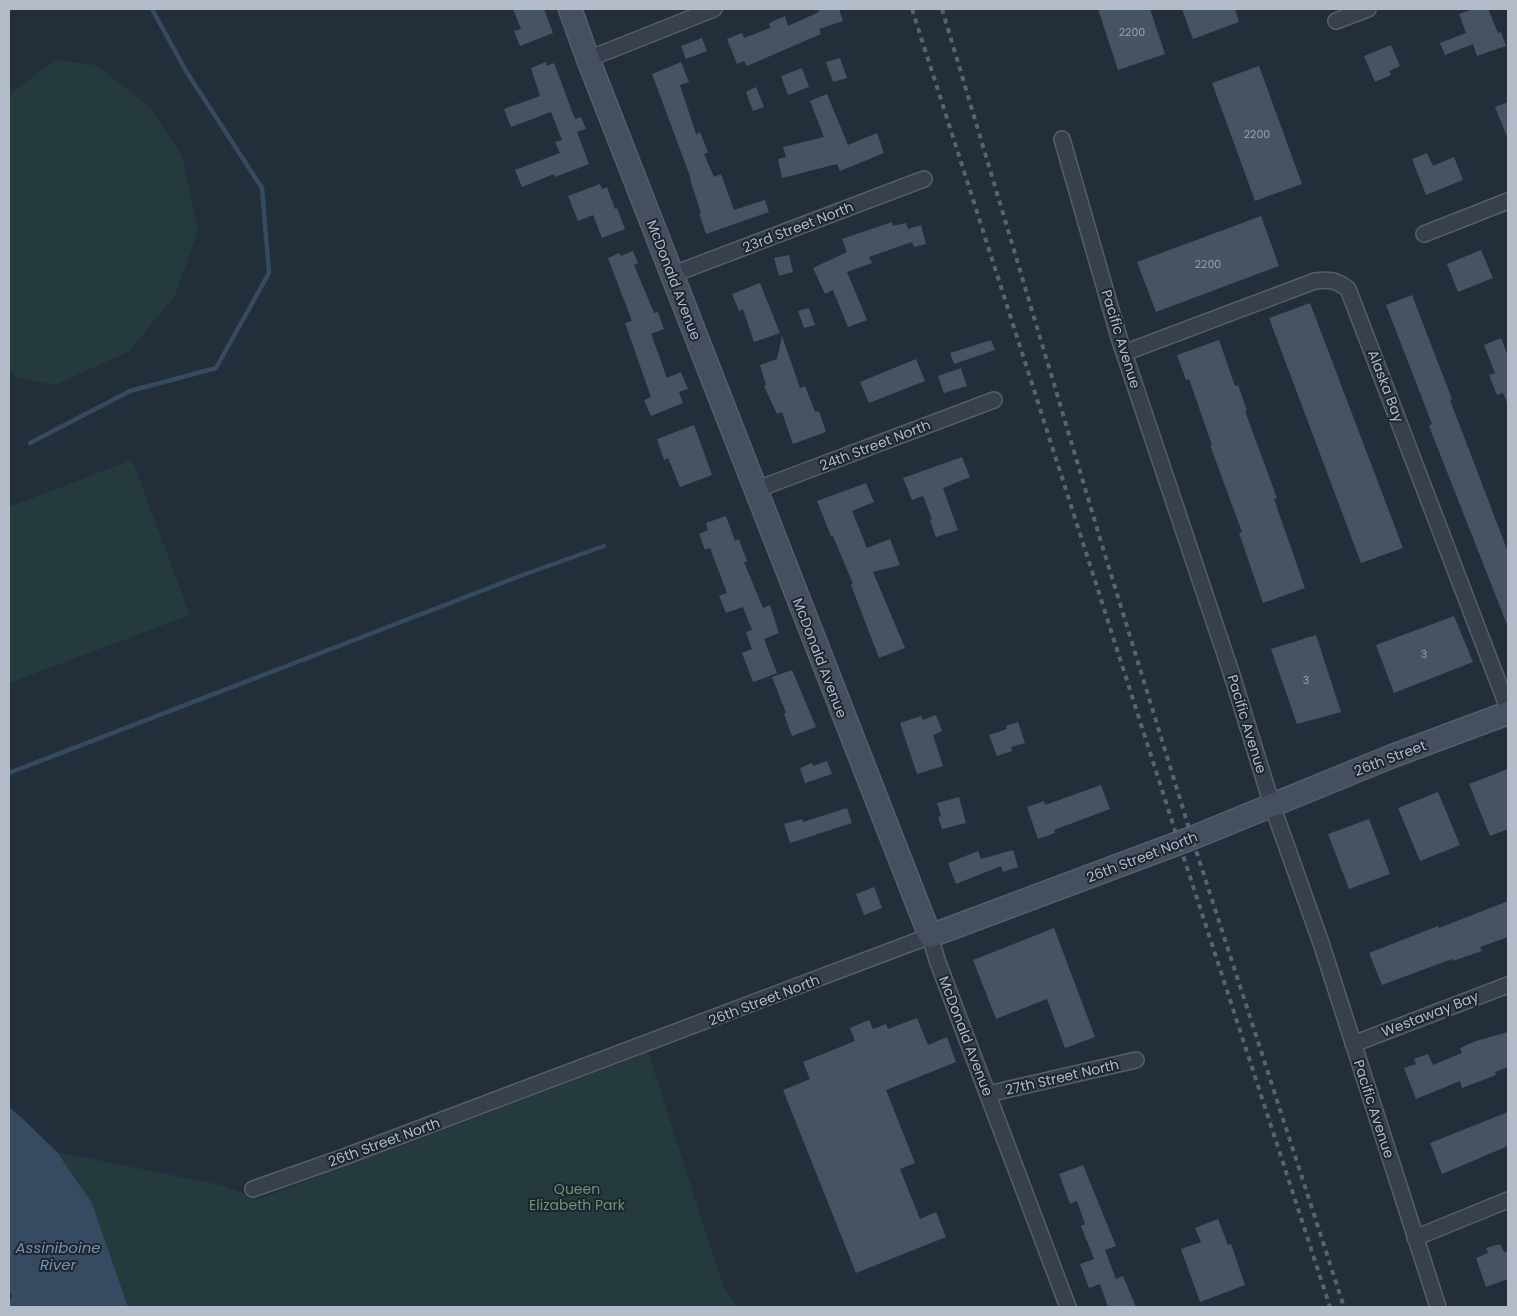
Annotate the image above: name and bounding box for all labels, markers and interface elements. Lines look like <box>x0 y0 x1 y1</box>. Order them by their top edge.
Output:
house number: 2200 <box>1119 24 1145 40</box>
house number: 2200 <box>1244 126 1270 142</box>
street label: 23rd Street North <box>740 197 856 257</box>
street label: McDonald Avenue <box>642 217 706 343</box>
house number: 2200 <box>1195 256 1221 272</box>
street label: Pacific Avenue <box>1096 287 1146 391</box>
street label: Alaska Bay <box>1363 347 1409 425</box>
street label: 24th Street North <box>817 415 933 475</box>
street label: McDonald Avenue <box>788 595 852 721</box>
house number: 3 <box>1421 646 1427 662</box>
street label: Pacific Avenue <box>1222 672 1272 776</box>
house number: 3 <box>1303 672 1309 688</box>
street label: 26th Street <box>1351 735 1429 781</box>
street label: 26th Street North <box>1084 827 1200 887</box>
street label: 26th Street North <box>706 970 822 1030</box>
street label: McDonald Avenue <box>934 973 998 1099</box>
street label: Westaway Bay <box>1378 986 1482 1042</box>
street label: 27th Street North <box>1003 1054 1121 1100</box>
street label: Pacific Avenue <box>1349 1057 1399 1161</box>
street label: 26th Street North <box>325 1113 443 1171</box>
park label: Queen Elizabeth Park <box>529 1179 626 1215</box>
water label: Assiniboine River <box>14 1237 101 1275</box>

